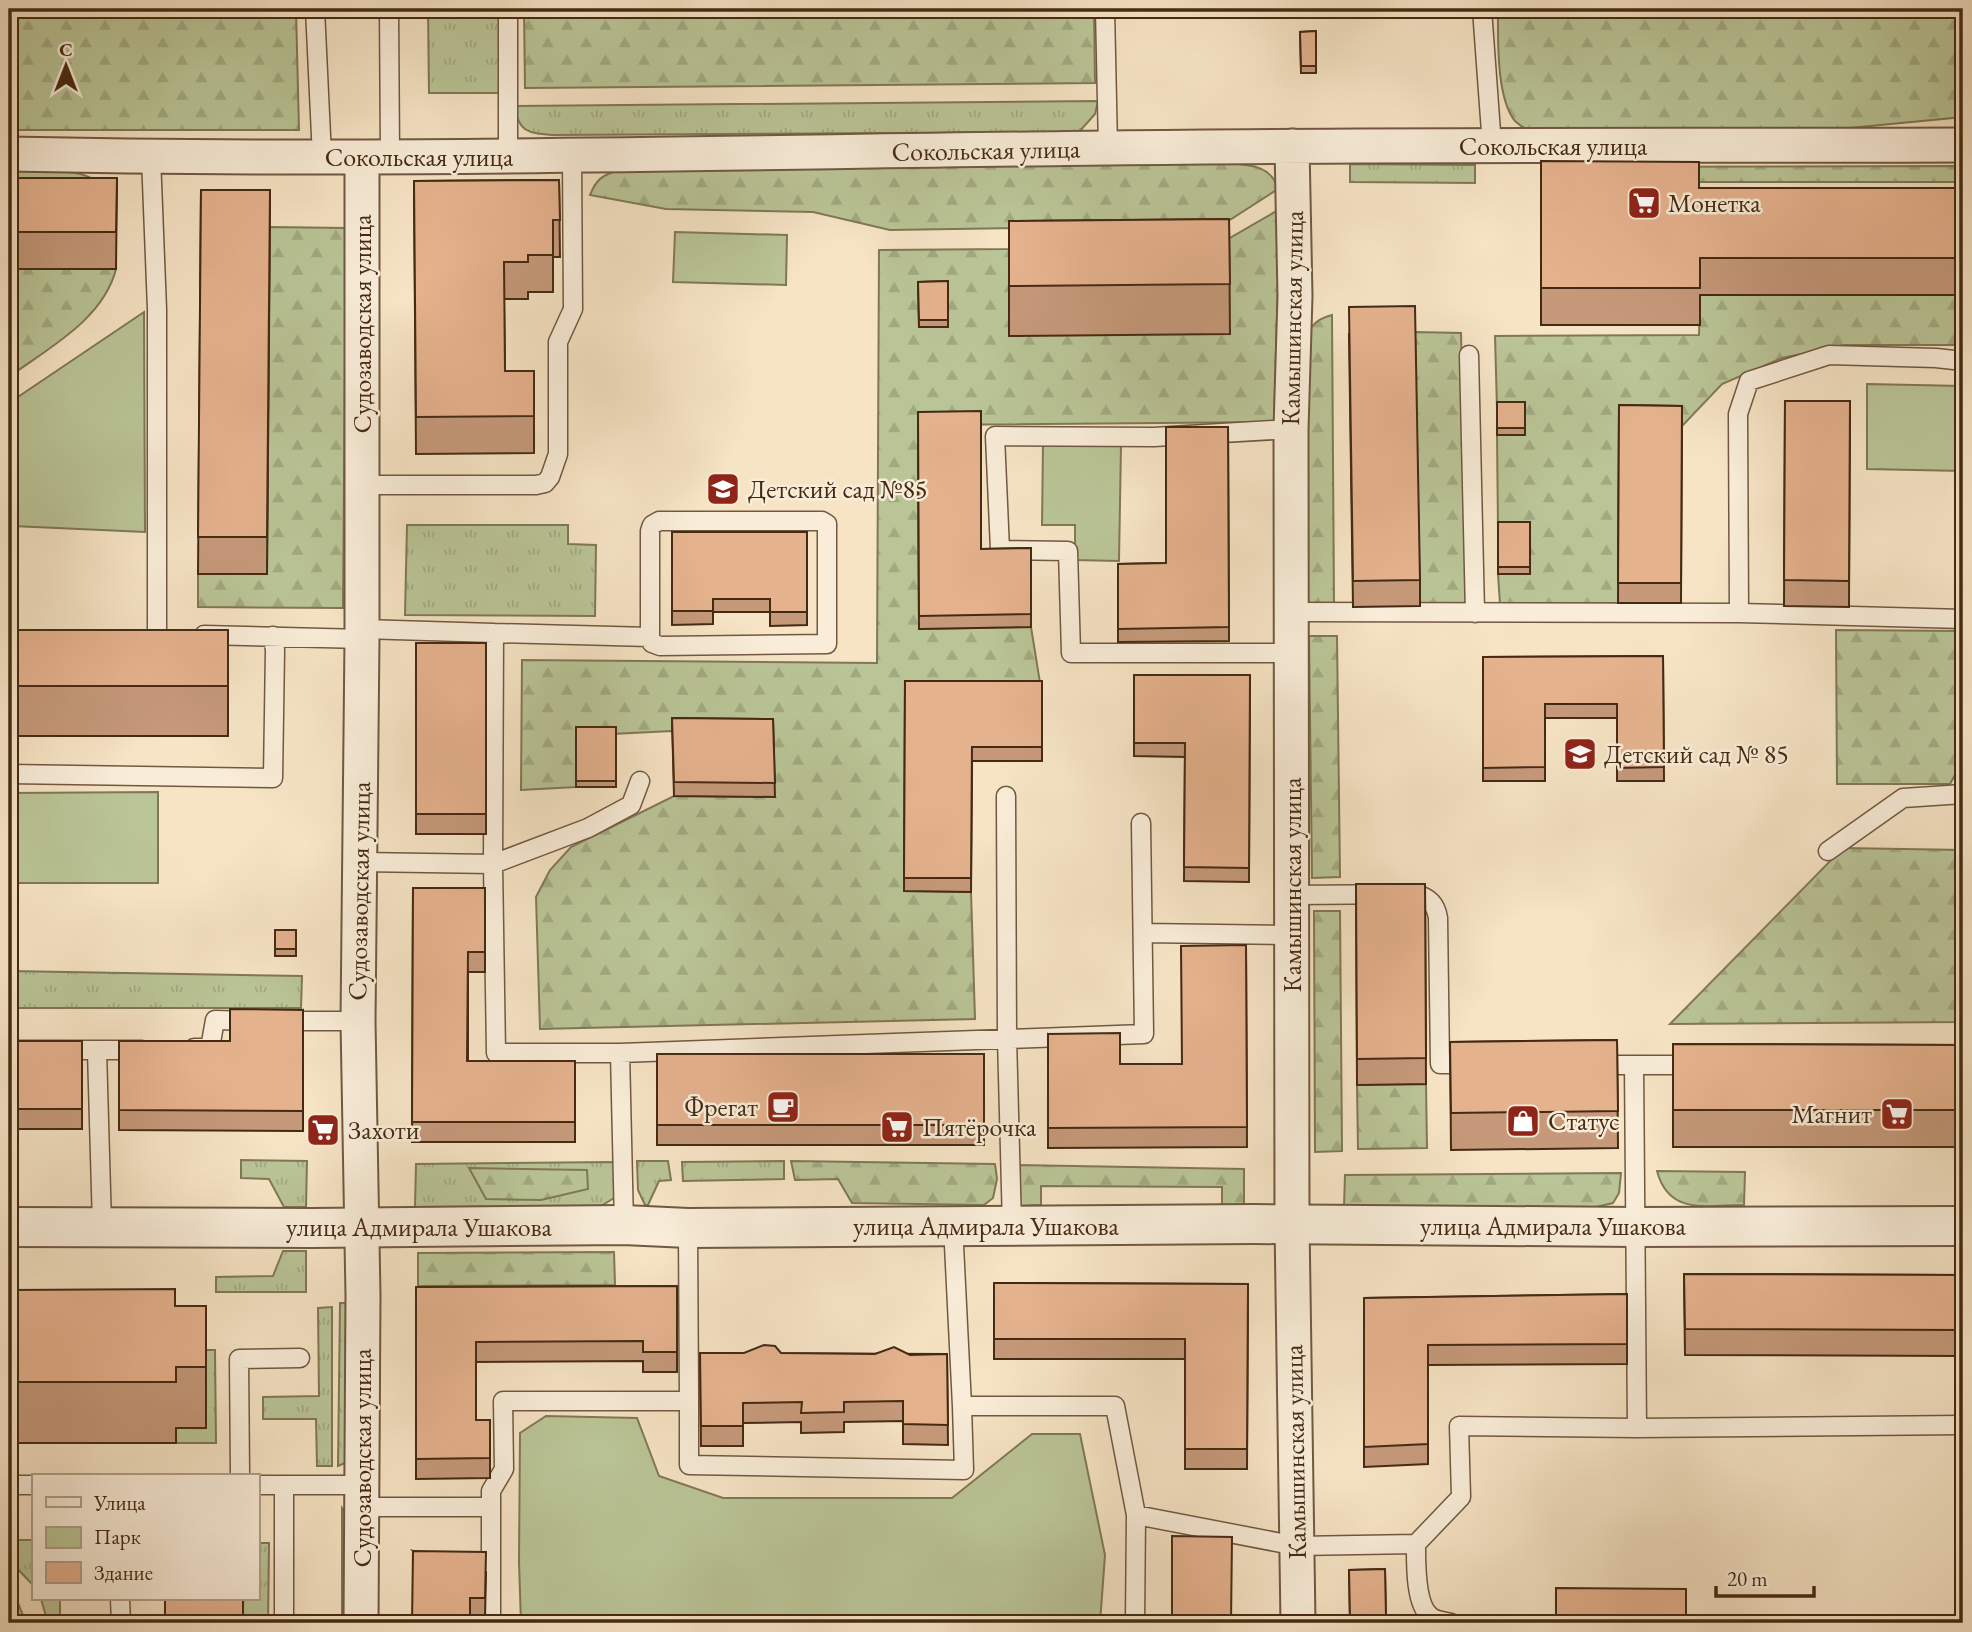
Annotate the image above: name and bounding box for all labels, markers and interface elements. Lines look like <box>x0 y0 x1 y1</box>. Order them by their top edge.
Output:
north arrow <box>32 32 102 102</box>
text: С <box>59 37 73 62</box>
street label: Сокольская улица <box>1459 129 1648 163</box>
street label: Сокольская улица <box>891 131 1081 169</box>
street label: Сокольская улица <box>325 140 514 174</box>
supermarket icon: Монетка <box>1625 184 1663 222</box>
place label: Монетка <box>1668 186 1761 220</box>
street label: Камышинская улица <box>1273 210 1311 426</box>
street label: Судозаводская улица <box>345 214 379 434</box>
school or university icon: Детский сад №85 <box>704 470 742 508</box>
place label: Детский сад №85 <box>748 472 928 506</box>
school or university icon: Детский сад № 85 <box>1561 735 1599 773</box>
place label: Детский сад № 85 <box>1604 737 1789 771</box>
street label: Камышинская улица <box>1275 777 1309 993</box>
street label: Судозаводская улица <box>340 781 378 1001</box>
cafe icon: Фрегат <box>764 1088 802 1126</box>
place label: Фрегат <box>684 1090 758 1124</box>
supermarket icon: Магнит <box>1878 1095 1916 1133</box>
place label: Магнит <box>1792 1097 1872 1131</box>
shop icon: Статус <box>1504 1102 1542 1140</box>
place label: Статус <box>1548 1104 1619 1138</box>
supermarket icon: Пятёрочка <box>878 1108 916 1146</box>
place label: Пятёрочка <box>922 1110 1037 1144</box>
supermarket icon: Захоти <box>304 1111 342 1149</box>
place label: Захоти <box>348 1113 420 1147</box>
street label: улица Адмирала Ушакова <box>853 1209 1120 1243</box>
street label: улица Адмирала Ушакова <box>1420 1209 1687 1243</box>
street label: улица Адмирала Ушакова <box>286 1210 553 1244</box>
street label: Камышинская улица <box>1276 1344 1314 1560</box>
street label: Судозаводская улица <box>345 1348 379 1568</box>
legend <box>32 1474 259 1600</box>
text: Улица <box>93 1489 146 1516</box>
text: Парк <box>94 1523 141 1550</box>
scale bar <box>1716 1555 1814 1599</box>
text: Здание <box>94 1559 153 1586</box>
text: 20 m <box>1727 1565 1768 1592</box>

